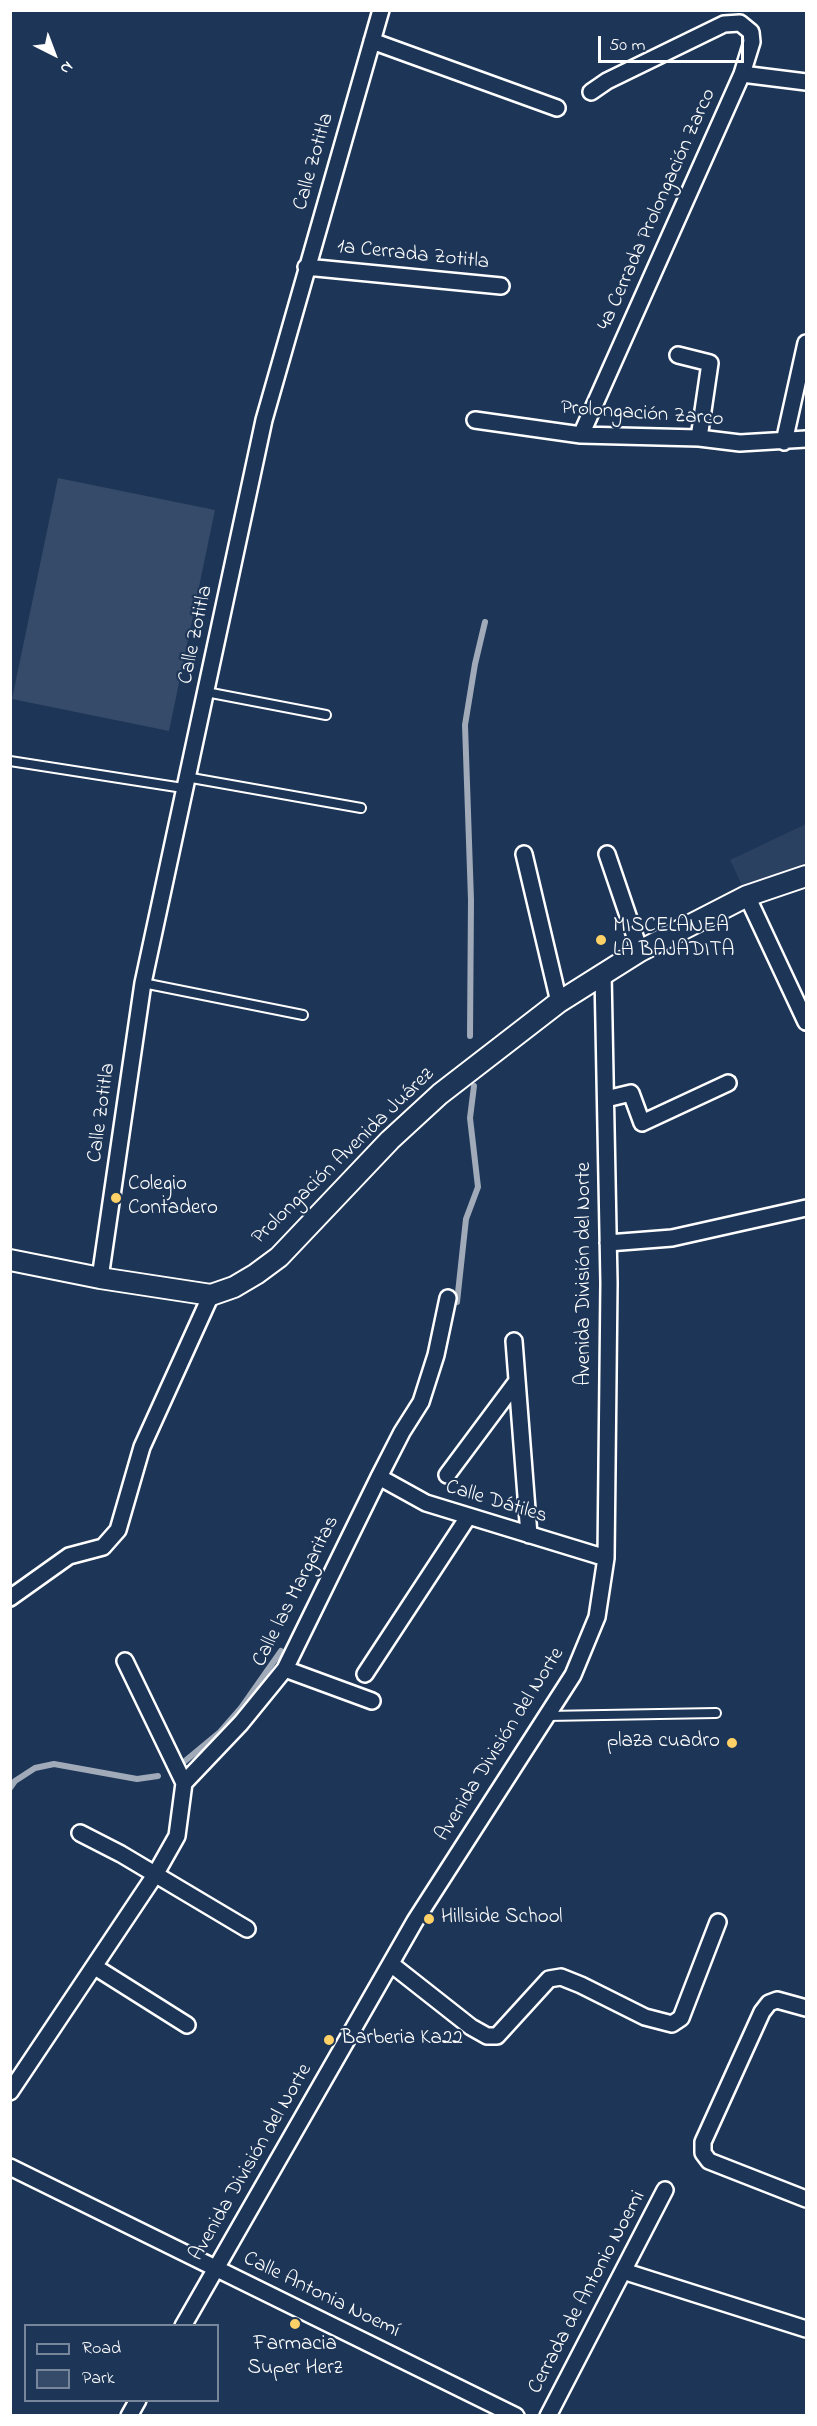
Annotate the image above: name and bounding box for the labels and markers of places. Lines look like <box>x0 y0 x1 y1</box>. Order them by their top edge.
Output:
place label: MISCELANEA LA BAJADITA <box>613 915 735 965</box>
marker: MISCELANEA LA BAJADITA <box>594 933 608 947</box>
place label: Colegio Contadero <box>128 1173 218 1223</box>
marker: Colegio Contadero <box>109 1191 123 1205</box>
place label: plaza cuadro <box>607 1730 720 1756</box>
marker: plaza cuadro <box>725 1736 739 1750</box>
place label: Hillside School <box>441 1906 562 1932</box>
marker: Hillside School <box>422 1912 436 1926</box>
place label: Barberia Ka22 <box>341 2027 463 2053</box>
marker: Barberia Ka22 <box>322 2033 336 2047</box>
marker: Farmacia Super Herz <box>288 2317 302 2331</box>
place label: Farmacia Super Herz <box>248 2333 342 2383</box>

